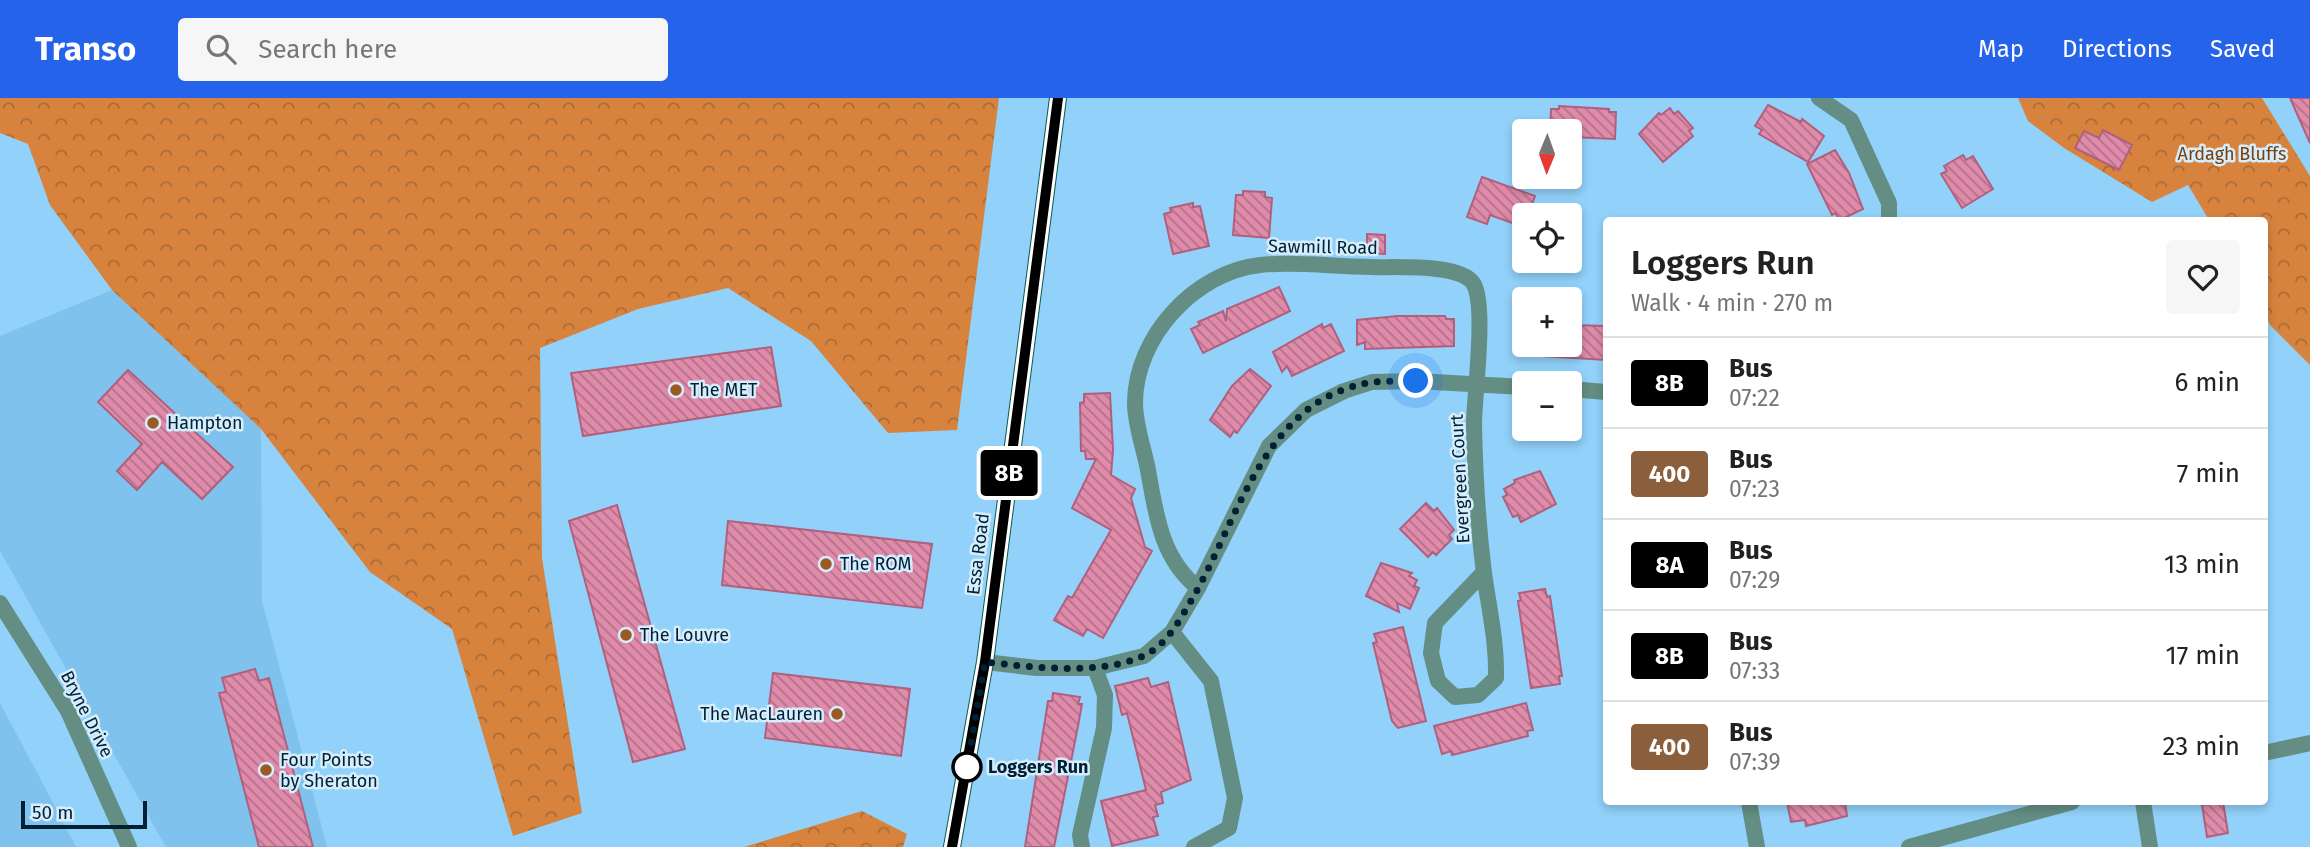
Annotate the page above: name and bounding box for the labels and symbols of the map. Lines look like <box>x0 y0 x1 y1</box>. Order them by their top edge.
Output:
north arrow <box>1512 119 1582 189</box>
park label: Ardagh Bluffs <box>2178 143 2286 165</box>
street label: Sawmill Road <box>1268 235 1378 259</box>
your location <box>1398 363 1433 398</box>
place label: The MET <box>690 379 758 401</box>
marker: The MET <box>668 382 684 398</box>
place label: Hampton <box>167 412 242 434</box>
street label: Evergreen Court <box>1446 413 1474 544</box>
marker: Hampton <box>145 415 161 431</box>
line badge: 8B <box>978 450 1040 496</box>
street label: Essa Road <box>962 512 994 596</box>
place label: The ROM <box>840 553 912 575</box>
marker: The ROM <box>818 556 834 572</box>
place label: The Louvre <box>640 624 729 646</box>
marker: The Louvre <box>618 627 634 643</box>
street label: Bryne Drive <box>56 667 118 761</box>
place label: The MacLauren <box>700 703 823 725</box>
marker: The MacLauren <box>829 706 845 722</box>
place label: Four Points by Sheraton <box>280 749 378 792</box>
marker: Loggers Run <box>952 752 982 782</box>
place label: Loggers Run <box>988 756 1088 778</box>
marker: Four Points by Sheraton <box>258 762 274 778</box>
scale bar <box>21 798 147 830</box>

